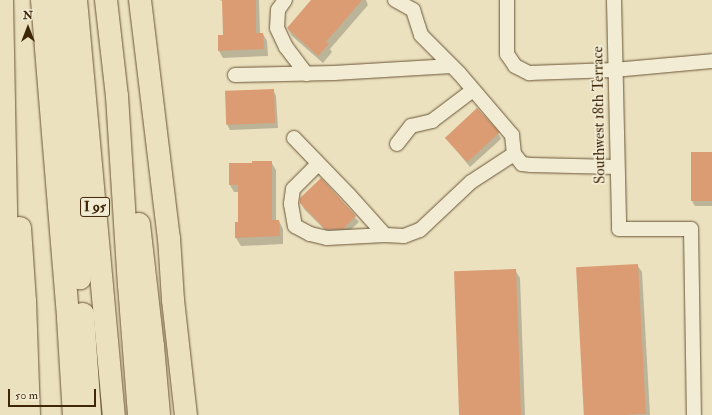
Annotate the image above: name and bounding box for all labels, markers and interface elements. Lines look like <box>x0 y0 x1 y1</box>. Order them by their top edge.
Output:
north arrow <box>8 8 48 48</box>
text: N <box>23 9 33 22</box>
street label: Southwest 18th Terrace <box>589 46 609 184</box>
road number: I 95 <box>80 195 110 219</box>
scale bar <box>10 381 98 407</box>
text: 50 m <box>15 388 38 403</box>

